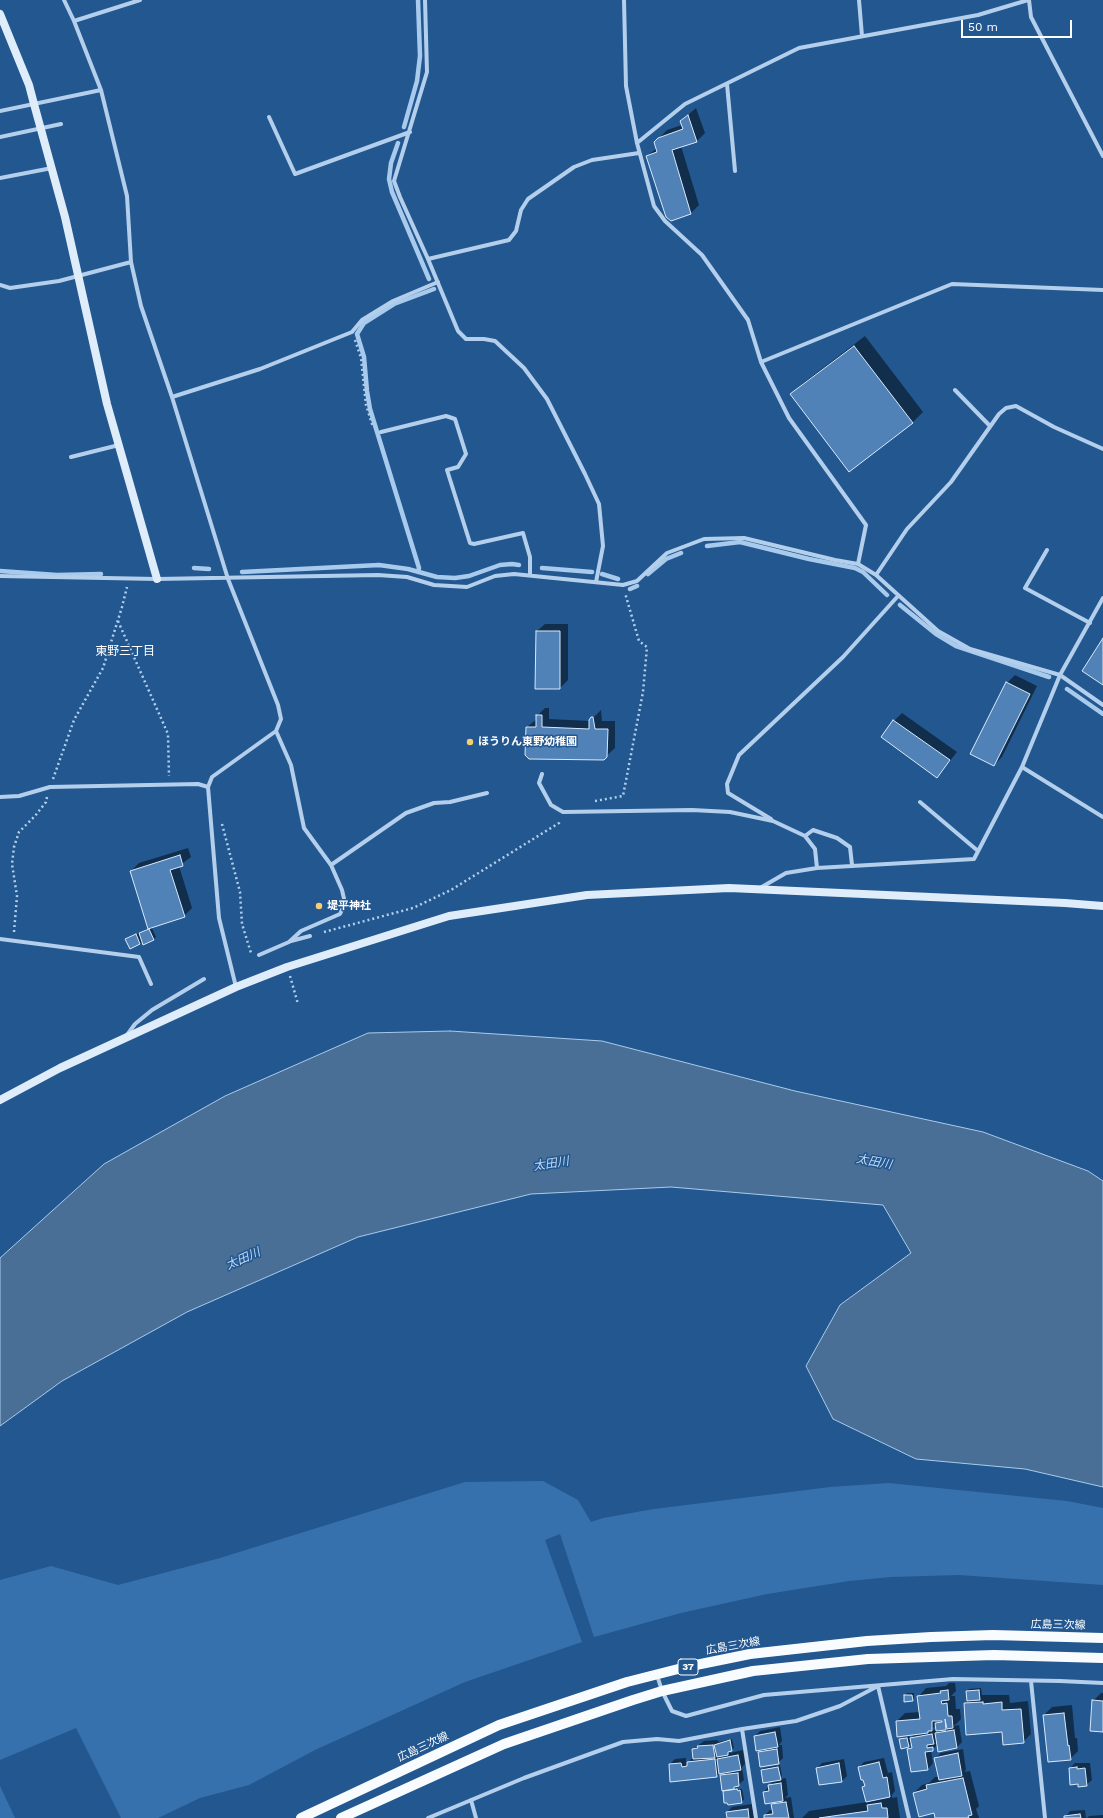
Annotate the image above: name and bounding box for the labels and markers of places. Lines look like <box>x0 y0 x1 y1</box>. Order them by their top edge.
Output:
place label: ほうりん東野幼稚園 <box>478 735 577 749</box>
marker: ほうりん東野幼稚園 <box>465 737 475 747</box>
place label: 堤平神社 <box>327 899 371 913</box>
marker: 堤平神社 <box>314 901 324 911</box>

